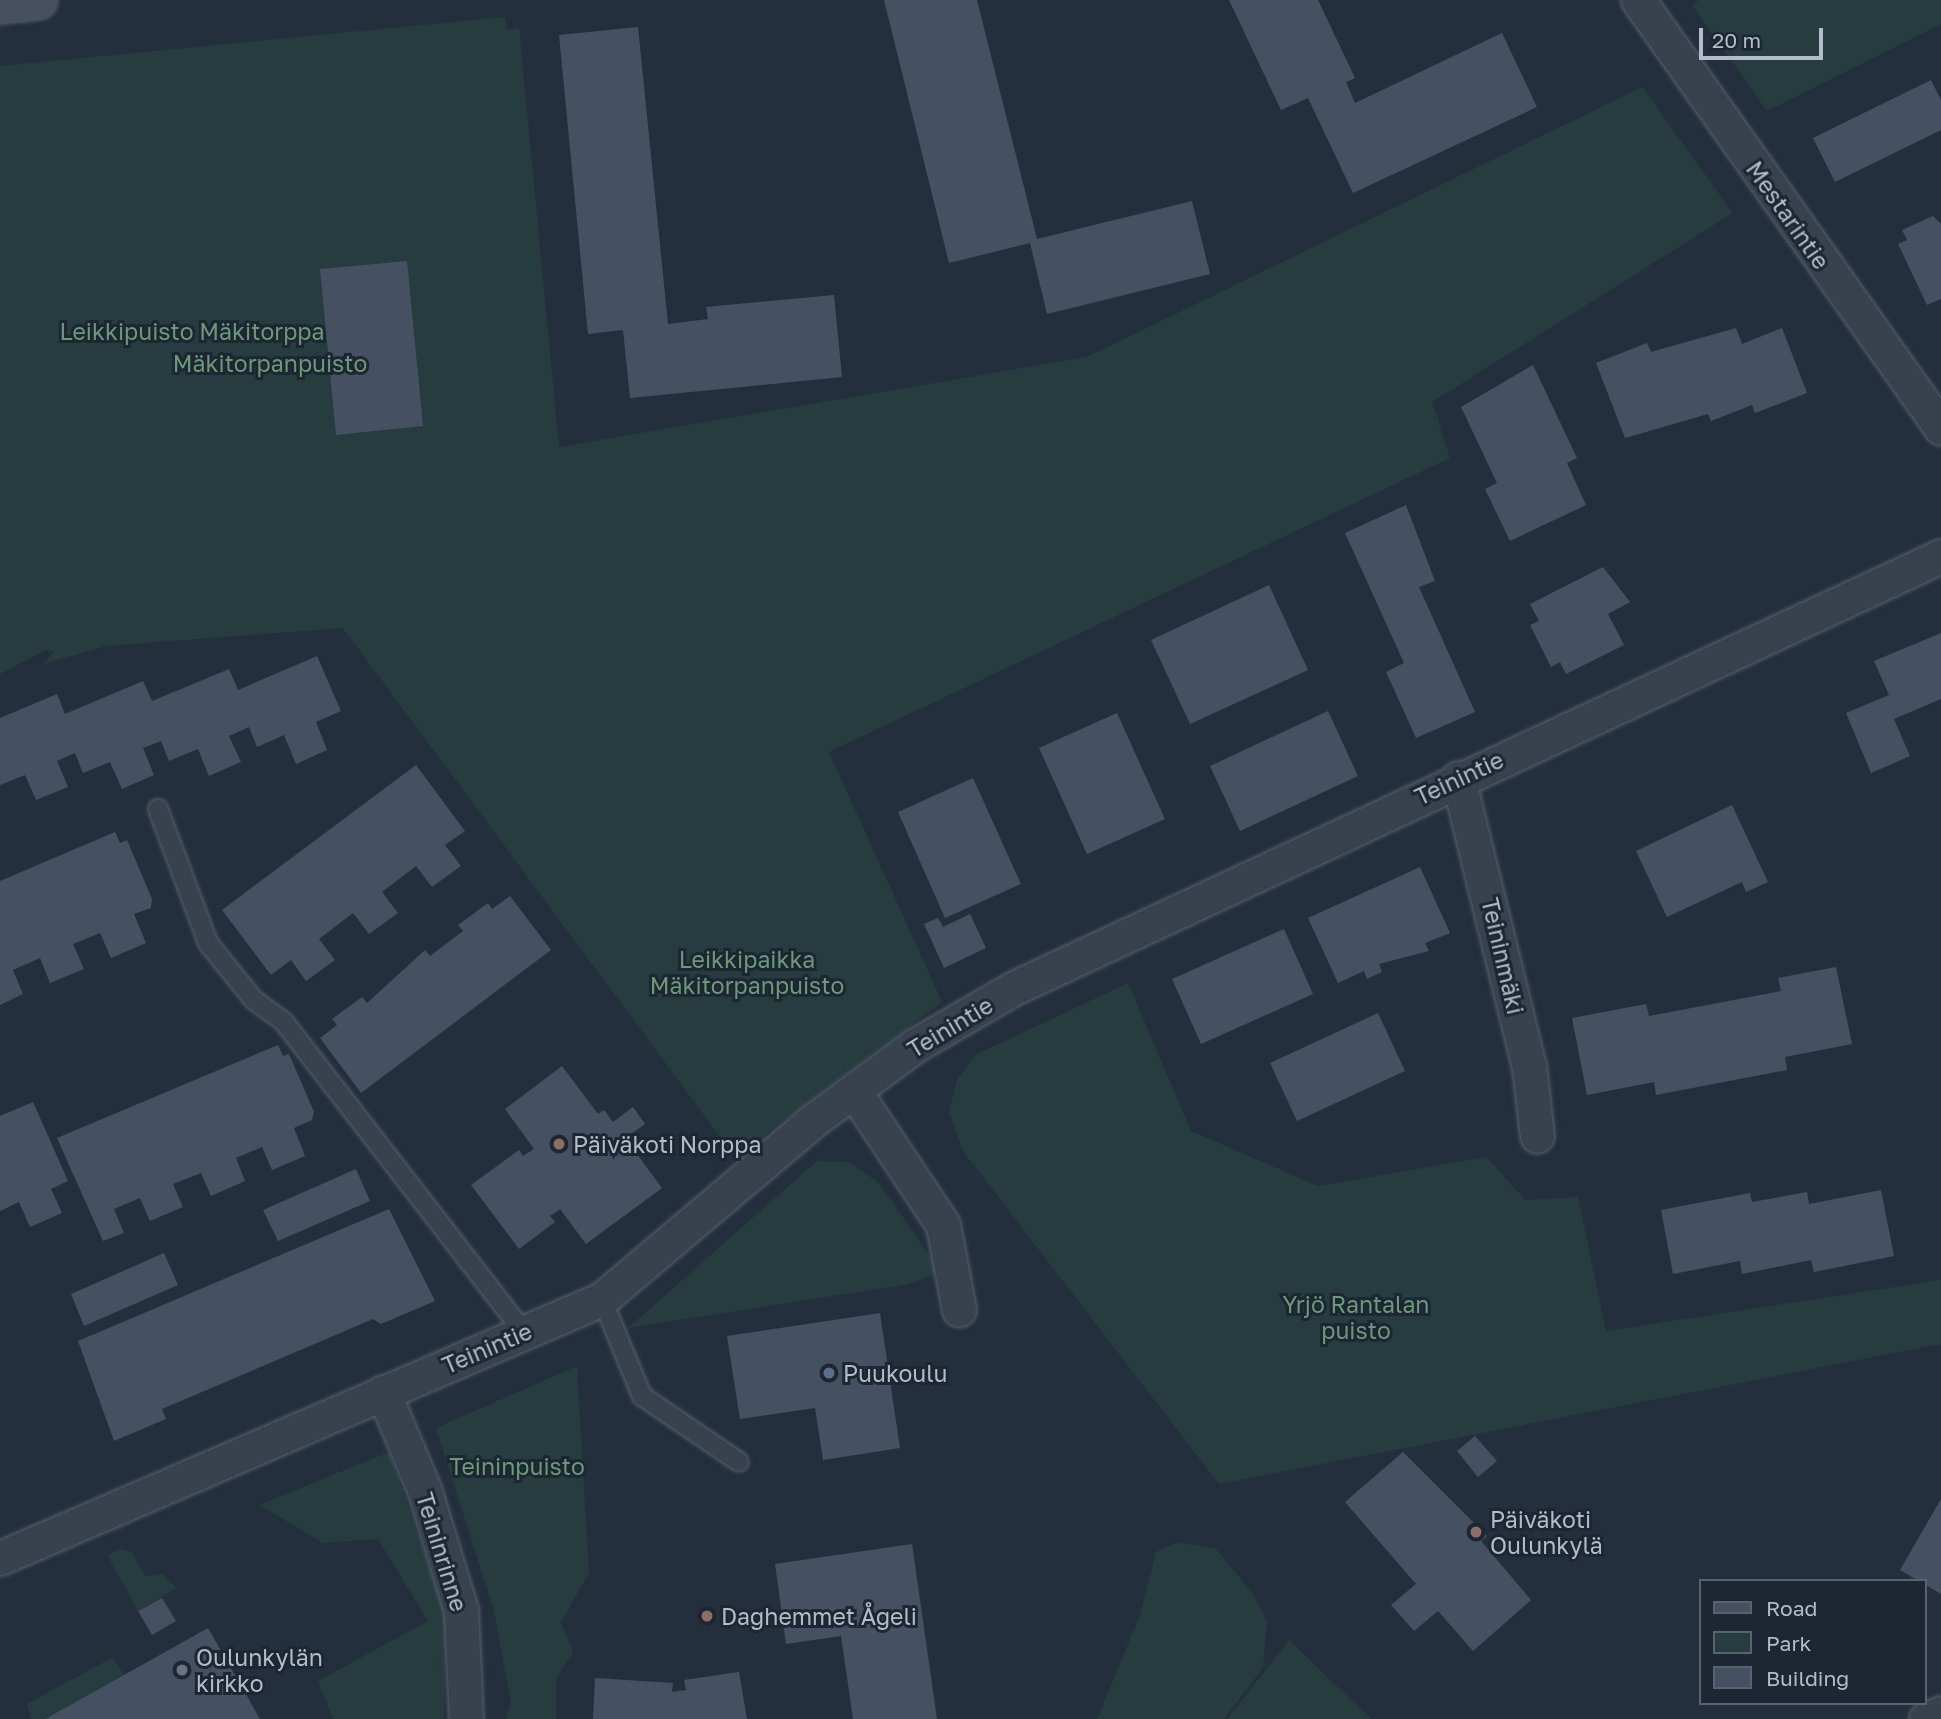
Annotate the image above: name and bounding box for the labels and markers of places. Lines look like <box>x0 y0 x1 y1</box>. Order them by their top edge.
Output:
place label: Päiväkoti Norppa <box>573 1130 761 1158</box>
marker: Päiväkoti Norppa <box>551 1136 567 1152</box>
place label: Puukoulu <box>843 1359 947 1387</box>
marker: Puukoulu <box>821 1365 837 1381</box>
place label: Päiväkoti Oulunkylä <box>1490 1505 1603 1559</box>
marker: Päiväkoti Oulunkylä <box>1468 1524 1484 1540</box>
place label: Daghemmet Ågeli <box>721 1602 917 1630</box>
marker: Daghemmet Ågeli <box>699 1608 715 1624</box>
place label: Oulunkylän kirkko <box>196 1643 323 1697</box>
marker: Oulunkylän kirkko <box>174 1662 190 1678</box>

